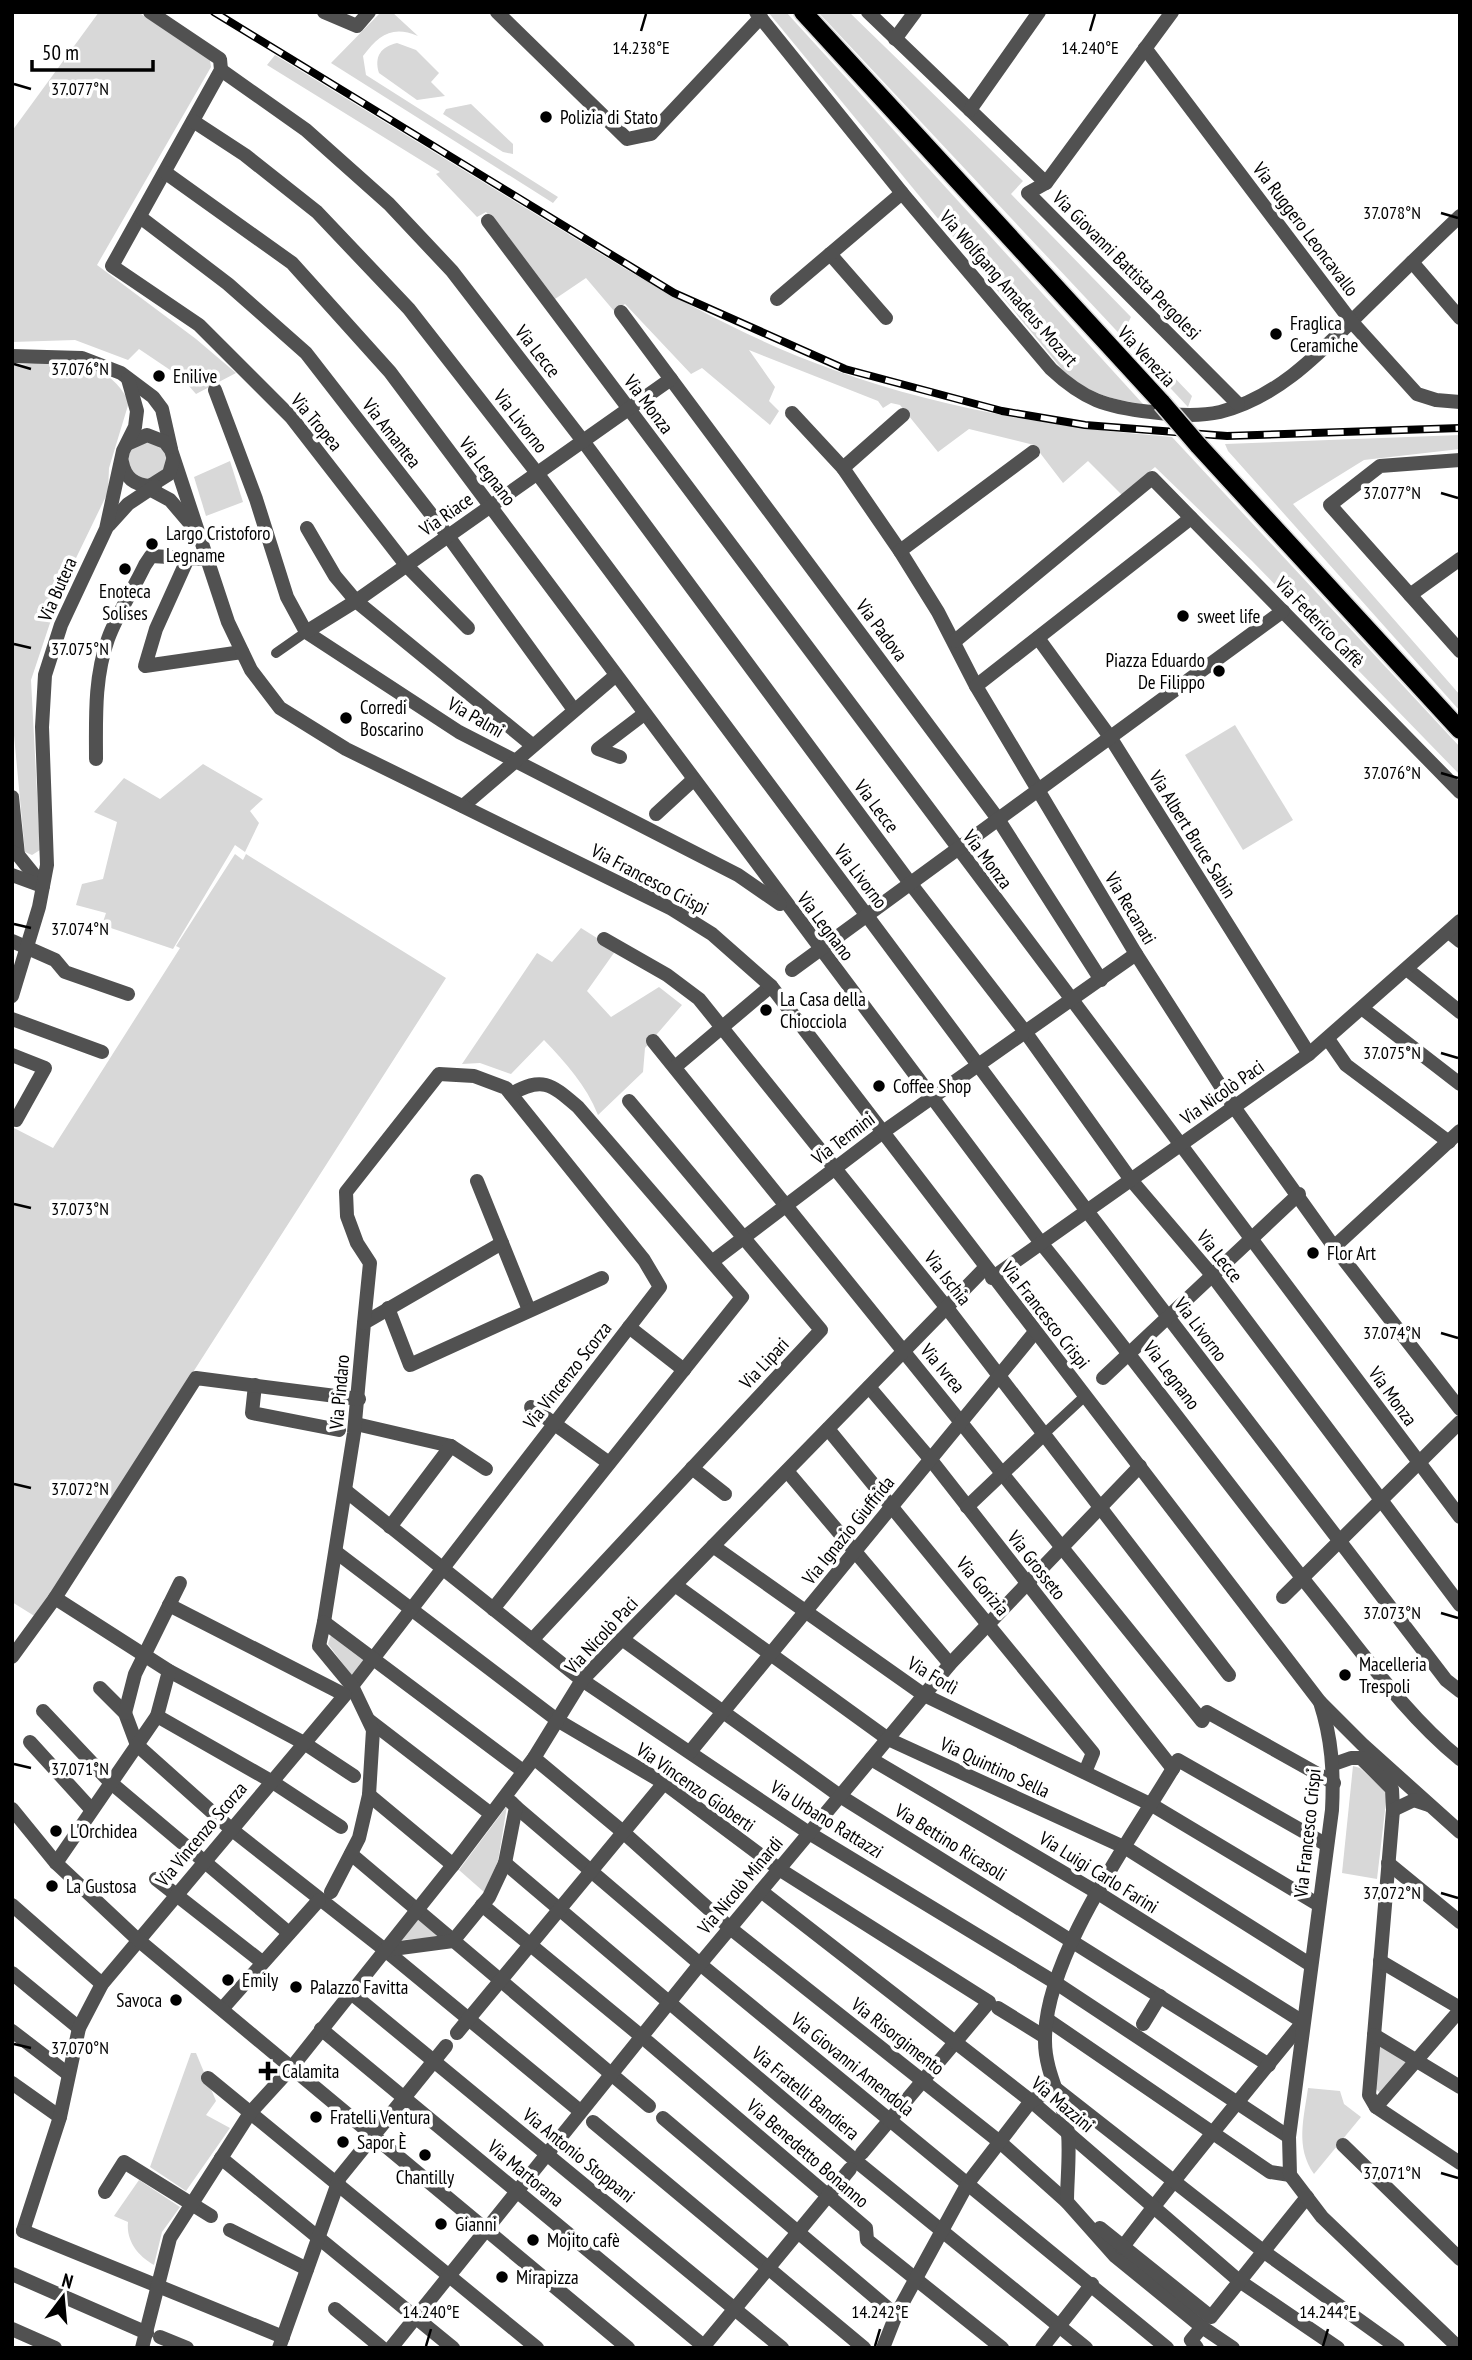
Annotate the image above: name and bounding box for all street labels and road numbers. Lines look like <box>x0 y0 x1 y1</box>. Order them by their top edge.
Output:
street label: Via Ruggero Leoncavallo <box>1247 157 1364 301</box>
street label: Via Giovanni Battista Pergolesi <box>1047 185 1206 344</box>
street label: Via Wolfgang Amadeus Mozart <box>934 204 1084 371</box>
street label: Via Lecce <box>509 319 566 382</box>
street label: Via Venezia <box>1112 320 1181 391</box>
street label: Via Monza <box>618 369 679 438</box>
street label: Via Livorno <box>488 384 553 458</box>
street label: Via Tropea <box>285 387 348 456</box>
street label: Via Amantea <box>357 393 427 473</box>
street label: Via Legnano <box>454 431 522 510</box>
street label: Via Riace <box>414 487 477 542</box>
street label: Via Butera <box>32 553 82 626</box>
street label: Via Federico Caffè <box>1270 571 1370 673</box>
street label: Via Padova <box>850 593 913 666</box>
street label: Via Palmi <box>443 691 508 743</box>
street label: Via Albert Bruce Sabin <box>1144 765 1242 902</box>
street label: Via Lecce <box>849 774 905 837</box>
street label: Via Monza <box>957 824 1018 893</box>
street label: Via Francesco Crispi <box>586 838 713 920</box>
street label: Via Livorno <box>829 838 893 913</box>
street label: Via Recanati <box>1100 867 1162 949</box>
street label: Via Legnano <box>792 886 860 965</box>
street label: Via Nicolò Paci <box>1175 1054 1269 1130</box>
street label: Via Termini <box>806 1107 879 1170</box>
street label: Via Lecce <box>1191 1224 1248 1287</box>
street label: Via Ischia <box>919 1245 977 1310</box>
street label: Via Francesco Crispi <box>996 1256 1095 1373</box>
street label: Via Livorno <box>1169 1291 1233 1366</box>
street label: Via Vincenzo Scorza <box>517 1317 616 1434</box>
street label: Via Lipari <box>733 1332 794 1395</box>
street label: Via Legnano <box>1138 1335 1206 1414</box>
street label: Via Ivrea <box>915 1338 971 1398</box>
street label: Via Pindaro <box>324 1354 354 1431</box>
street label: Via Monza <box>1363 1361 1423 1430</box>
street label: Via Ignazio Giuffrida <box>796 1471 899 1590</box>
street label: Via Grosseto <box>1002 1525 1071 1604</box>
street label: Via Gorizia <box>951 1551 1015 1621</box>
street label: Via Nicolò Paci <box>559 1591 643 1679</box>
street label: Via Forlì <box>903 1650 962 1699</box>
street label: Via Quintino Sella <box>936 1731 1054 1803</box>
street label: Via Vincenzo Gioberti <box>631 1737 760 1837</box>
street label: Via Francesco Crispi <box>1288 1767 1326 1900</box>
street label: Via Urbano Rattazzi <box>765 1774 888 1863</box>
street label: Via Vincenzo Scorza <box>150 1777 252 1892</box>
street label: Via Bettino Ricasoli <box>890 1798 1011 1886</box>
street label: Via Luigi Carlo Farini <box>1034 1825 1163 1918</box>
street label: Via Nicolò Minardi <box>692 1831 788 1939</box>
street label: Via Risorgimento <box>846 1992 949 2080</box>
street label: Via Giovanni Amendola <box>786 2006 919 2121</box>
street label: Via Fratelli Bandiera <box>747 2040 865 2145</box>
street label: Via Mazzini <box>1026 2070 1099 2137</box>
street label: Via Benedetto Bonanno <box>741 2093 874 2213</box>
street label: Via Antonio Stoppani <box>517 2102 640 2208</box>
street label: Via Martorana <box>482 2134 569 2212</box>

